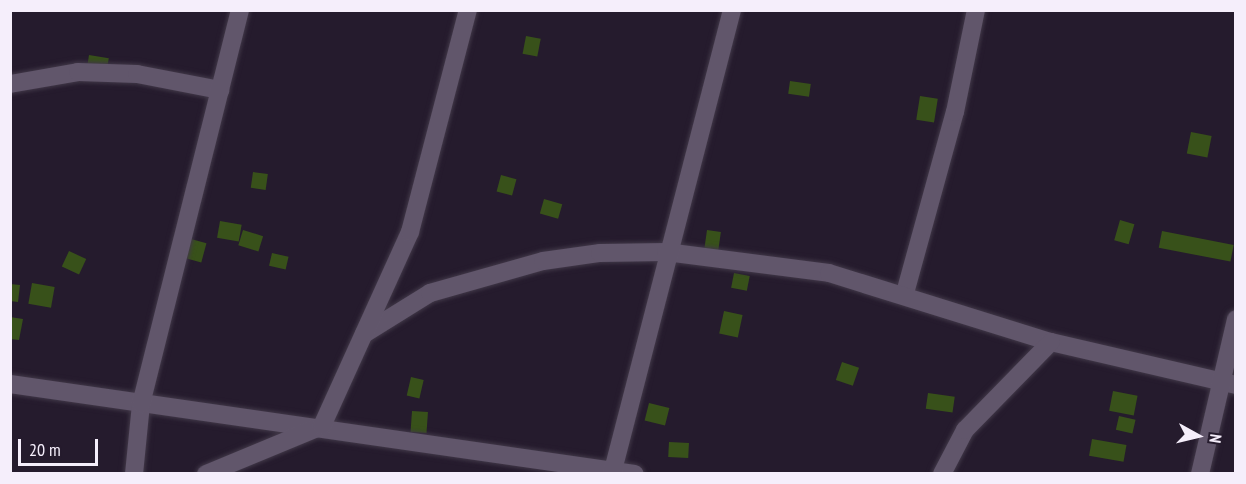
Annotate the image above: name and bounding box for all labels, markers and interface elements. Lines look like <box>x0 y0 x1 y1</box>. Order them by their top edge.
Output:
north arrow <box>1168 406 1228 466</box>
scale bar <box>21 427 100 465</box>
text: N <box>1205 433 1226 444</box>
text: 20 m <box>29 438 61 461</box>

